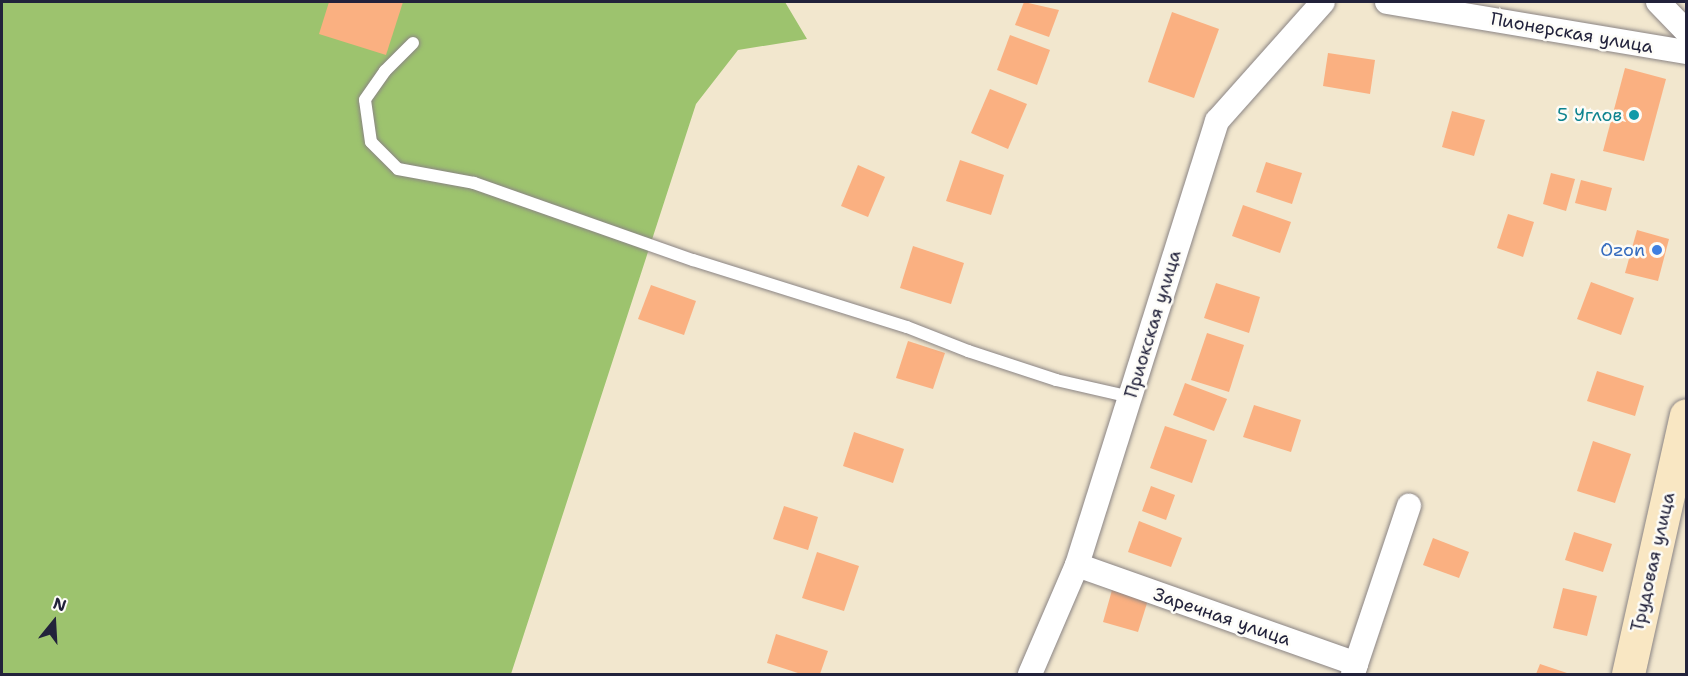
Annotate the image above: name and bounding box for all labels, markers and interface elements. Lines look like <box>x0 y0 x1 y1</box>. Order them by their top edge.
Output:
street label: Пионерская улица <box>1489 8 1655 58</box>
place label: 5 Углов <box>1557 104 1622 126</box>
marker: 5 Углов <box>1627 108 1641 122</box>
place label: Ozon <box>1600 239 1645 261</box>
marker: Ozon <box>1650 243 1664 257</box>
street label: Приокская улица <box>1120 248 1186 400</box>
street label: Трудовая улица <box>1626 490 1680 634</box>
street label: Заречная улица <box>1151 583 1293 651</box>
north arrow <box>24 592 84 652</box>
text: N <box>50 592 69 616</box>

